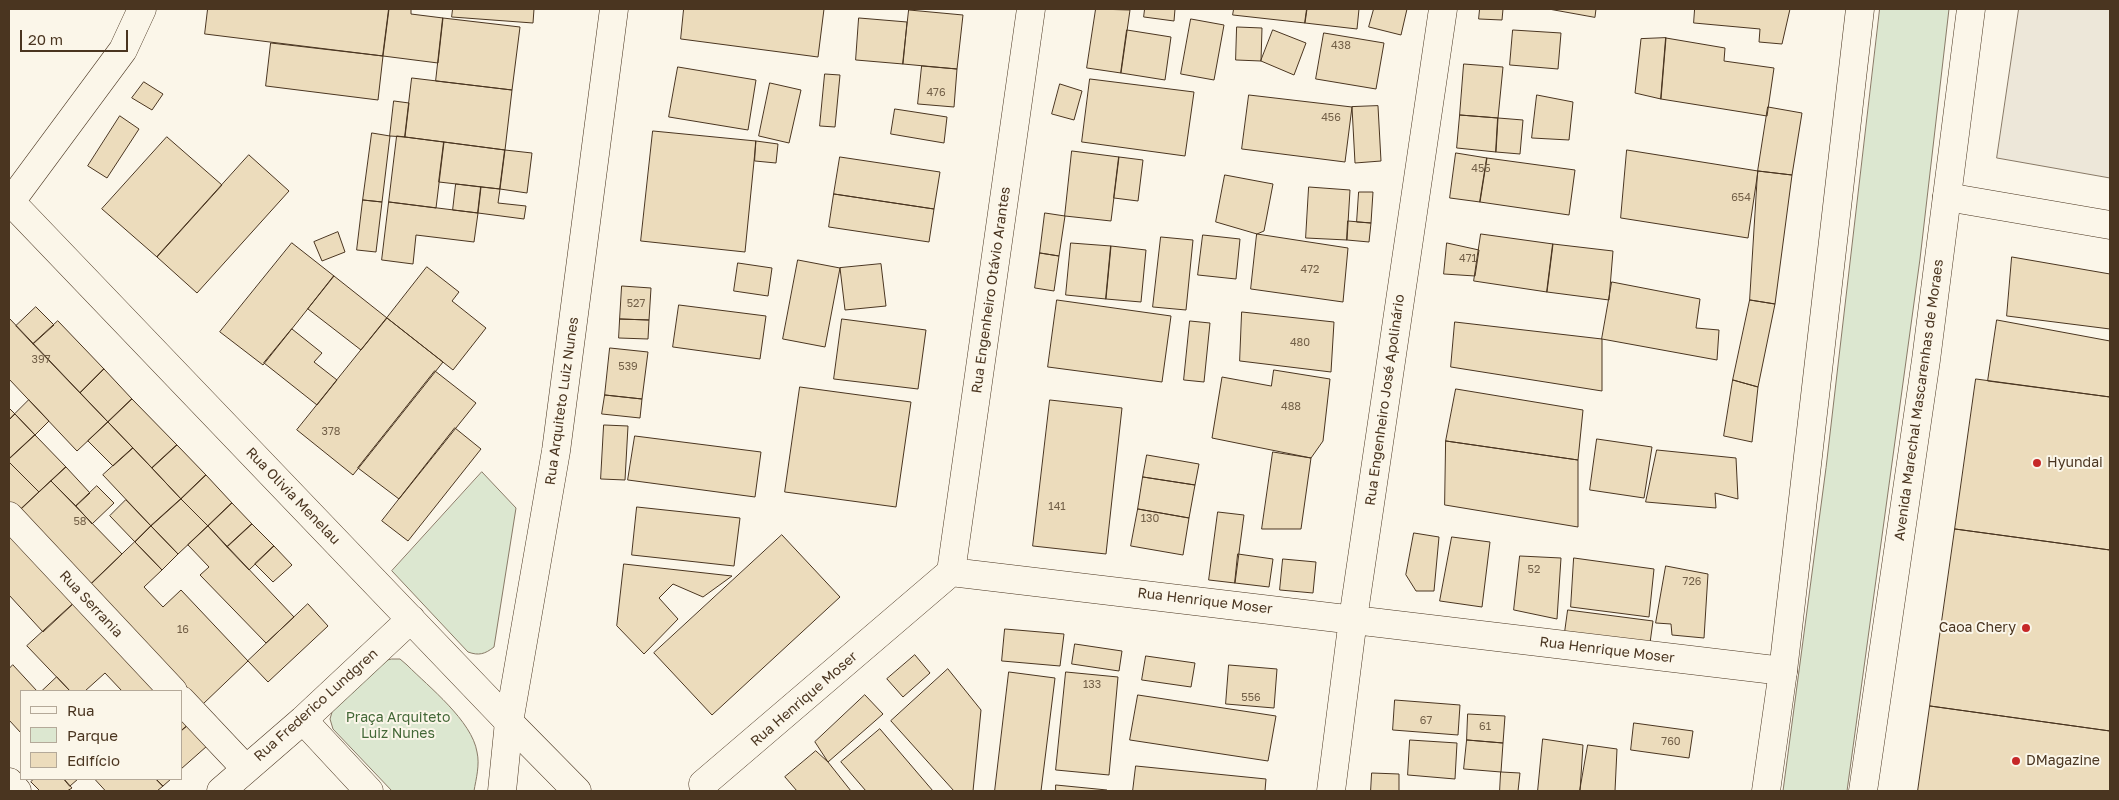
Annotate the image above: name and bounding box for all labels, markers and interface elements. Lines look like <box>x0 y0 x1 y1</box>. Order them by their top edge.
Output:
scale bar <box>22 20 130 52</box>
text: 20 m <box>28 30 63 48</box>
house number: 438 <box>1331 39 1351 53</box>
house number: 476 <box>926 86 946 100</box>
house number: 456 <box>1321 111 1341 125</box>
house number: 455 <box>1471 162 1491 176</box>
street label: Rua Engenheiro Otávio Arantes <box>968 186 1014 394</box>
house number: 654 <box>1731 191 1751 205</box>
house number: 471 <box>1459 252 1477 266</box>
street label: Avenida Marechal Mascarenhas de Moraes <box>1891 258 1947 542</box>
house number: 472 <box>1301 263 1319 277</box>
street label: Rua Engenheiro José Apolinário <box>1362 293 1408 507</box>
house number: 527 <box>627 297 645 311</box>
street label: Rua Arquiteto Luiz Nunes <box>542 316 582 486</box>
house number: 480 <box>1290 336 1310 350</box>
house number: 397 <box>32 353 50 367</box>
house number: 539 <box>618 360 638 374</box>
house number: 488 <box>1281 400 1301 414</box>
house number: 378 <box>322 425 340 439</box>
street label: Rua Olivia Menelau <box>242 444 344 548</box>
place label: Hyundai <box>2047 455 2103 471</box>
marker: Hyundai <box>2031 457 2043 469</box>
house number: 141 <box>1048 500 1066 514</box>
house number: 130 <box>1141 512 1159 526</box>
house number: 58 <box>73 515 87 529</box>
house number: 52 <box>1528 563 1540 577</box>
street label: Rua Serrania <box>56 567 126 641</box>
house number: 726 <box>1683 575 1701 589</box>
street label: Rua Henrique Moser <box>1137 584 1273 618</box>
place label: Caoa Chery <box>1939 620 2016 636</box>
marker: Caoa Chery <box>2020 622 2032 634</box>
house number: 16 <box>177 623 189 637</box>
street label: Rua Henrique Moser <box>1539 633 1675 667</box>
street label: Rua Frederico Lundgren <box>251 645 381 765</box>
street label: Rua Henrique Moser <box>747 648 861 750</box>
house number: 133 <box>1083 678 1101 692</box>
legend <box>20 690 182 780</box>
house number: 556 <box>1241 691 1261 705</box>
text: Rua <box>67 701 94 719</box>
park label: Praça Arquiteto Luiz Nunes <box>346 710 450 742</box>
house number: 67 <box>1420 714 1432 728</box>
house number: 61 <box>1479 720 1491 734</box>
text: Parque <box>67 726 118 744</box>
house number: 760 <box>1661 735 1681 749</box>
text: Edifício <box>67 751 120 769</box>
place label: DMagazine <box>2026 753 2100 769</box>
marker: DMagazine <box>2010 755 2022 767</box>

